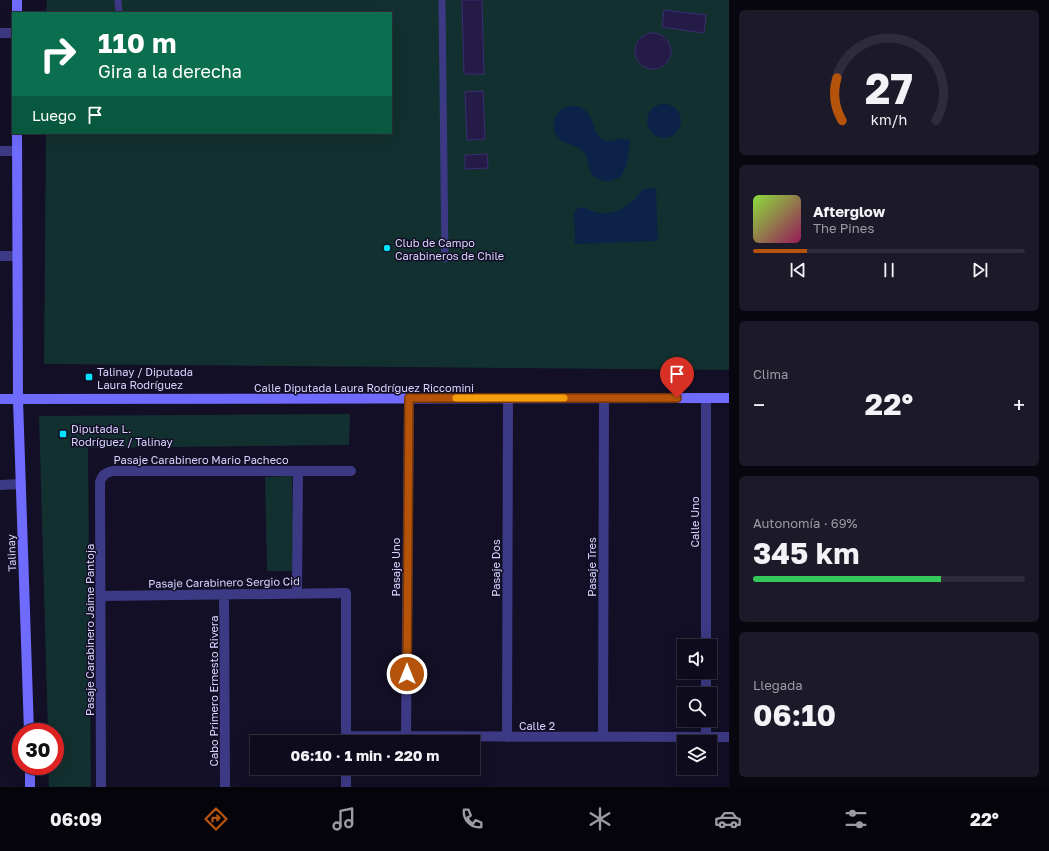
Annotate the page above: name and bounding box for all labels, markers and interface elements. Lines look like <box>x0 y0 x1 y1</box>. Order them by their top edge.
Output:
text: 110 m <box>98 26 177 59</box>
icon: right <box>32 28 84 80</box>
text: Gira a la derecha <box>98 60 242 82</box>
text: 27 <box>865 63 913 113</box>
icon: arrive <box>84 104 106 126</box>
text: Luego <box>32 106 76 124</box>
text: km/h <box>871 110 907 127</box>
text: Afterglow <box>813 202 885 220</box>
text: The Pines <box>813 220 874 236</box>
place label: Club de Campo Carabineros de Chile <box>395 236 504 262</box>
marker: Club de Campo Carabineros de Chile <box>382 243 392 253</box>
icon: previous <box>787 259 809 281</box>
icon: pause <box>878 259 900 281</box>
icon: next <box>969 259 991 281</box>
pin <box>660 357 694 398</box>
icon: arrive <box>666 363 688 385</box>
place label: Talinay / Diputada Laura Rodríguez <box>97 365 193 391</box>
text: Clima <box>753 366 788 382</box>
marker: Talinay / Diputada Laura Rodríguez <box>84 372 94 382</box>
street label: Calle Diputada Laura Rodríguez Riccomini <box>254 381 474 394</box>
text: 22° <box>865 386 913 422</box>
text: − <box>753 391 765 418</box>
text: + <box>1013 391 1025 418</box>
place label: Diputada L. Rodríguez / Talinay <box>71 422 173 448</box>
marker: Diputada L. Rodríguez / Talinay <box>58 429 68 439</box>
street label: Pasaje Carabinero Mario Pacheco <box>113 453 289 466</box>
street label: Calle Uno <box>688 496 701 548</box>
text: Autonomía · 69% <box>753 515 858 531</box>
street label: Talinay <box>4 534 18 572</box>
text: 345 km <box>753 535 860 571</box>
street label: Pasaje Uno <box>389 537 402 596</box>
street label: Pasaje Tres <box>585 537 598 597</box>
street label: Pasaje Dos <box>489 539 502 597</box>
street label: Pasaje Carabinero Jaime Pantoja <box>83 544 96 716</box>
street label: Pasaje Carabinero Sergio Cid <box>148 574 300 590</box>
street label: Cabo Primero Ernesto Rivera <box>207 616 220 766</box>
map controls <box>677 639 717 775</box>
button: sound <box>677 639 717 679</box>
position arrow <box>386 653 428 695</box>
text: Llegada <box>753 677 803 693</box>
button: search <box>677 687 717 727</box>
text: 06:10 <box>753 697 836 733</box>
street label: Calle 2 <box>519 719 555 732</box>
speed limit sign: 30 <box>12 723 64 775</box>
button: layers <box>677 735 717 775</box>
text: 06:10 · 1 min · 220 m <box>291 746 439 764</box>
icon: directions <box>202 805 230 833</box>
icon: music <box>330 805 358 833</box>
icon: phone <box>458 805 486 833</box>
icon: climate <box>586 805 614 833</box>
icon: car <box>714 805 742 833</box>
icon: filters <box>842 805 870 833</box>
text: 06:09 <box>50 808 102 830</box>
text: 22° <box>970 808 999 830</box>

